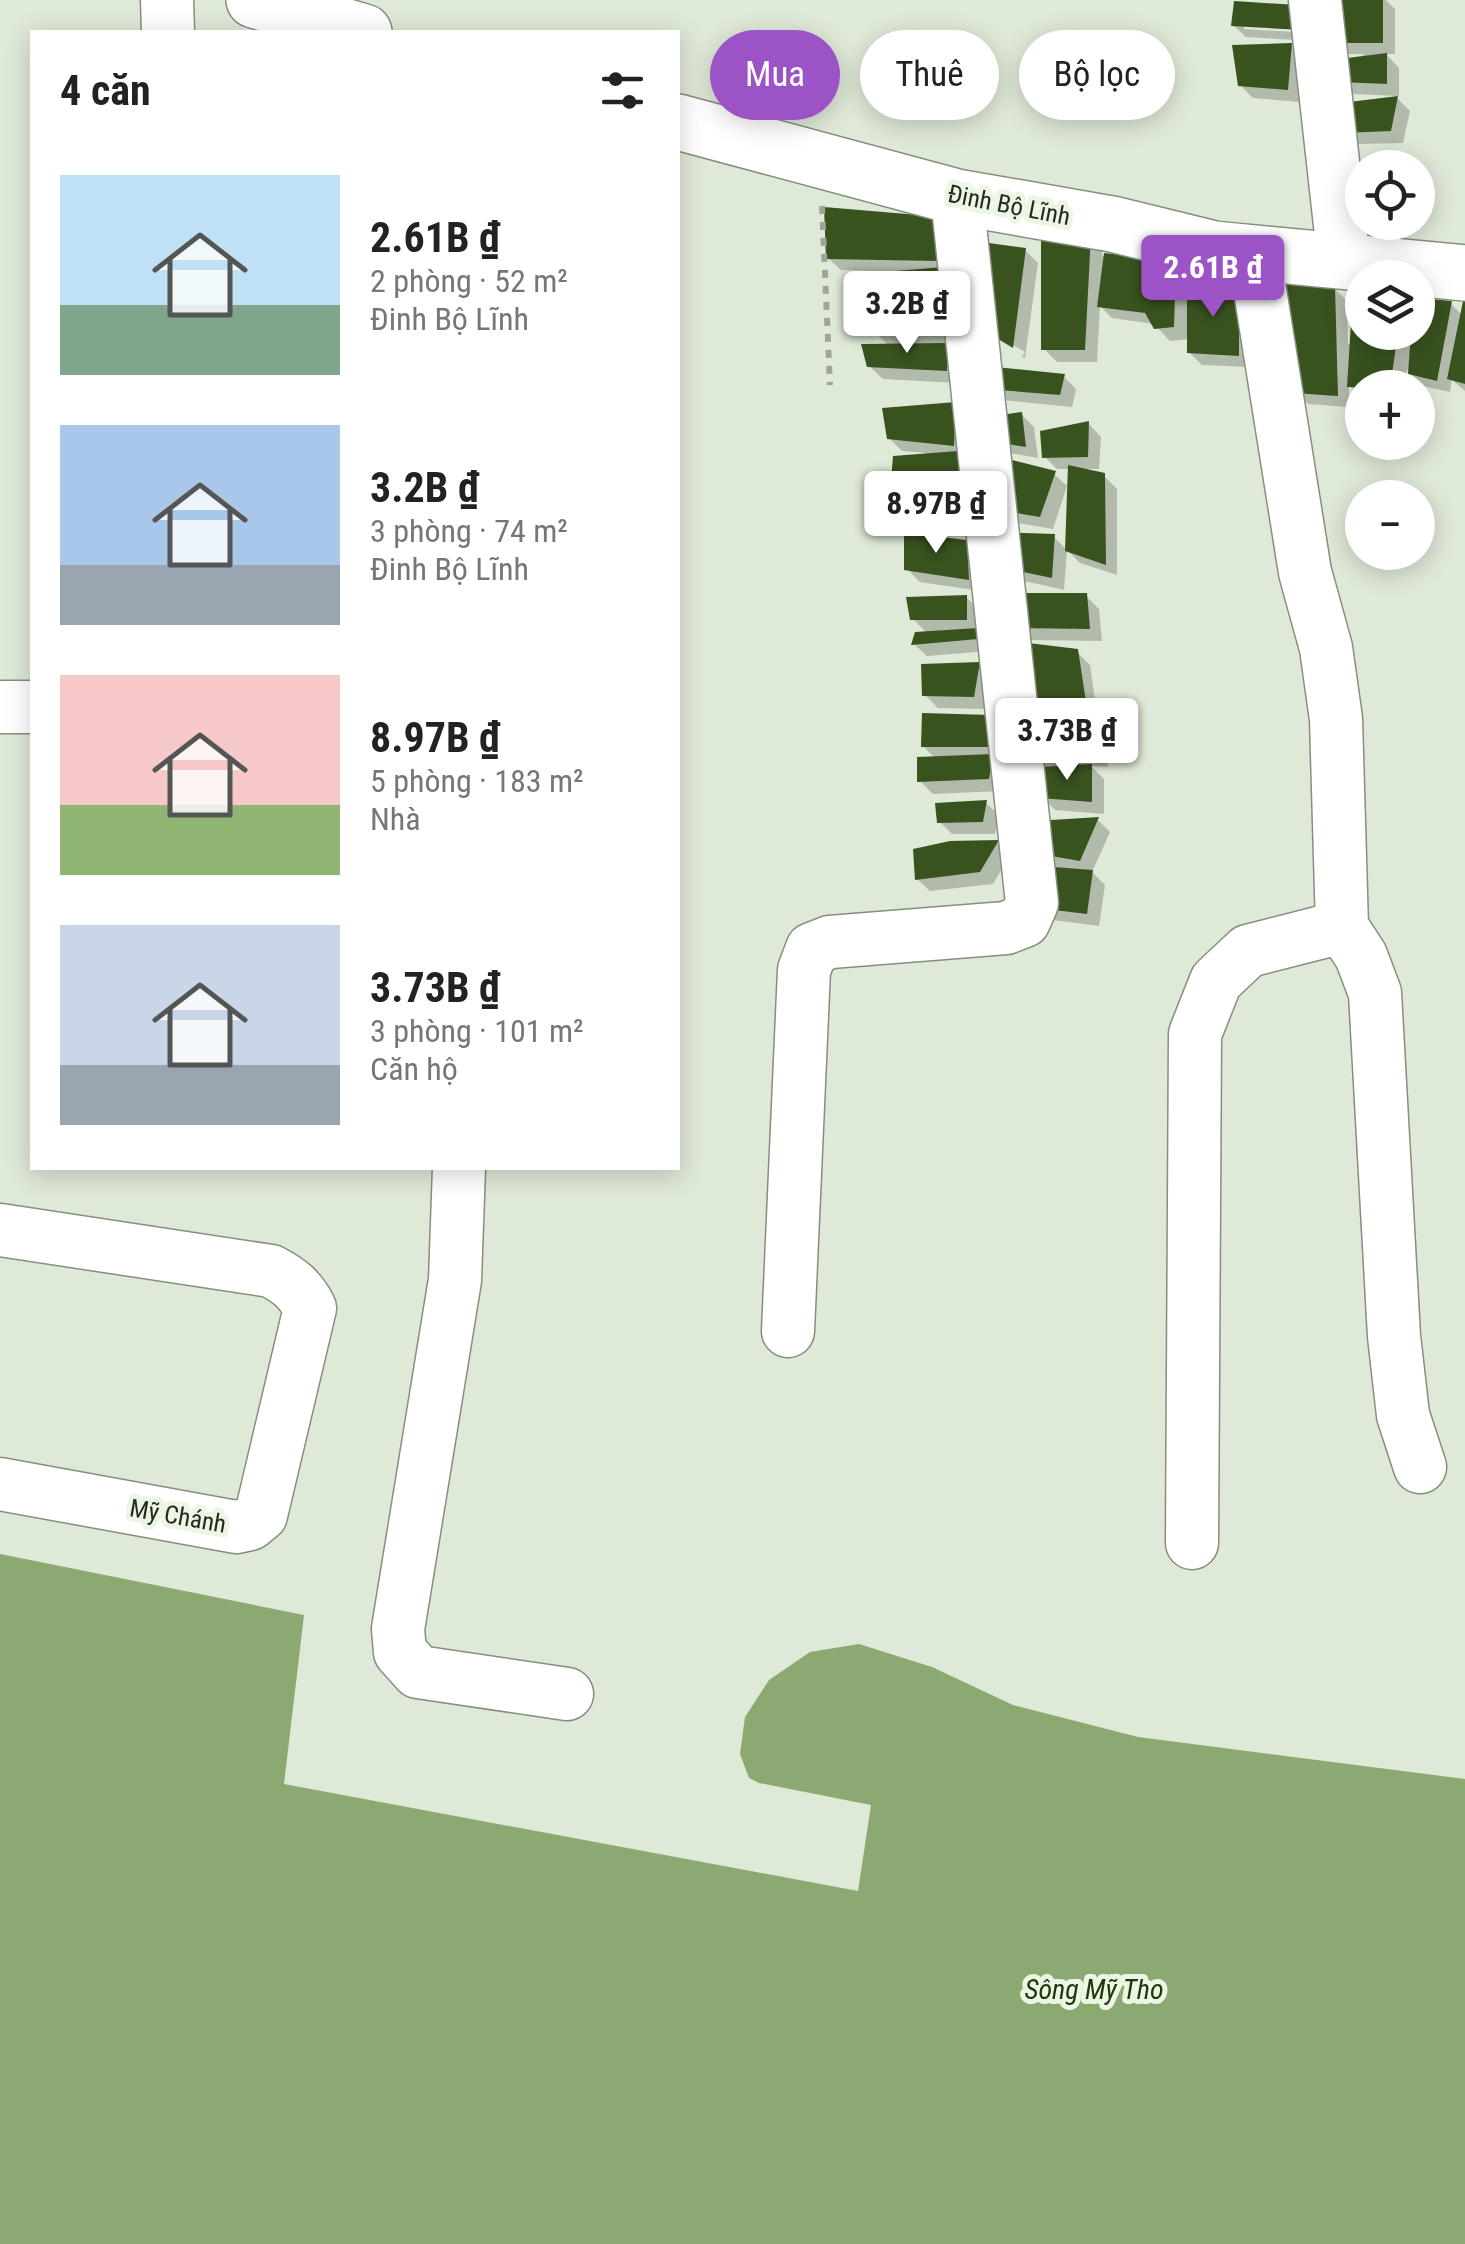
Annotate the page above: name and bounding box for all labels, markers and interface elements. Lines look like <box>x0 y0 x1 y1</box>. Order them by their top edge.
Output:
chip: Mua <box>710 30 840 120</box>
chip: Thuê <box>860 30 999 120</box>
chip: Bộ lọc <box>1019 30 1175 120</box>
icon: filters <box>595 63 650 118</box>
text: 4 căn <box>60 66 151 115</box>
map controls <box>1345 150 1435 570</box>
button: locate <box>1345 150 1435 240</box>
street label: Đinh Bộ Lĩnh <box>945 179 1073 231</box>
text: 2.61B ₫ <box>370 213 501 262</box>
icon: home <box>140 215 260 335</box>
pin: 2.61B ₫ <box>1121 235 1305 320</box>
text: 2.61B ₫ <box>1163 248 1263 286</box>
button: layers <box>1345 260 1435 350</box>
text: 2 phòng · 52 m² <box>370 262 568 300</box>
pin: 3.2B ₫ <box>826 271 988 356</box>
text: 3.2B ₫ <box>865 284 949 322</box>
text: Đinh Bộ Lĩnh <box>370 300 529 338</box>
button: + <box>1345 370 1435 460</box>
text: 3.2B ₫ <box>370 463 479 512</box>
icon: home <box>140 465 260 585</box>
pin: 8.97B ₫ <box>844 471 1028 556</box>
button: − <box>1345 480 1435 570</box>
text: 8.97B ₫ <box>886 484 986 522</box>
text: 3 phòng · 74 m² <box>370 512 568 550</box>
text: Đinh Bộ Lĩnh <box>370 550 529 588</box>
pin: 3.73B ₫ <box>975 698 1159 783</box>
text: 3.73B ₫ <box>1017 711 1117 749</box>
text: 8.97B ₫ <box>370 713 501 762</box>
icon: home <box>140 715 260 835</box>
text: 5 phòng · 183 m² <box>370 762 584 800</box>
text: Nhà <box>370 800 421 838</box>
text: 3.73B ₫ <box>370 963 501 1012</box>
icon: home <box>140 965 260 1085</box>
text: 3 phòng · 101 m² <box>370 1012 584 1050</box>
text: Căn hộ <box>370 1050 458 1088</box>
street label: Mỹ Chánh <box>128 1493 228 1539</box>
water label: Sông Mỹ Tho <box>1024 1973 1164 2006</box>

